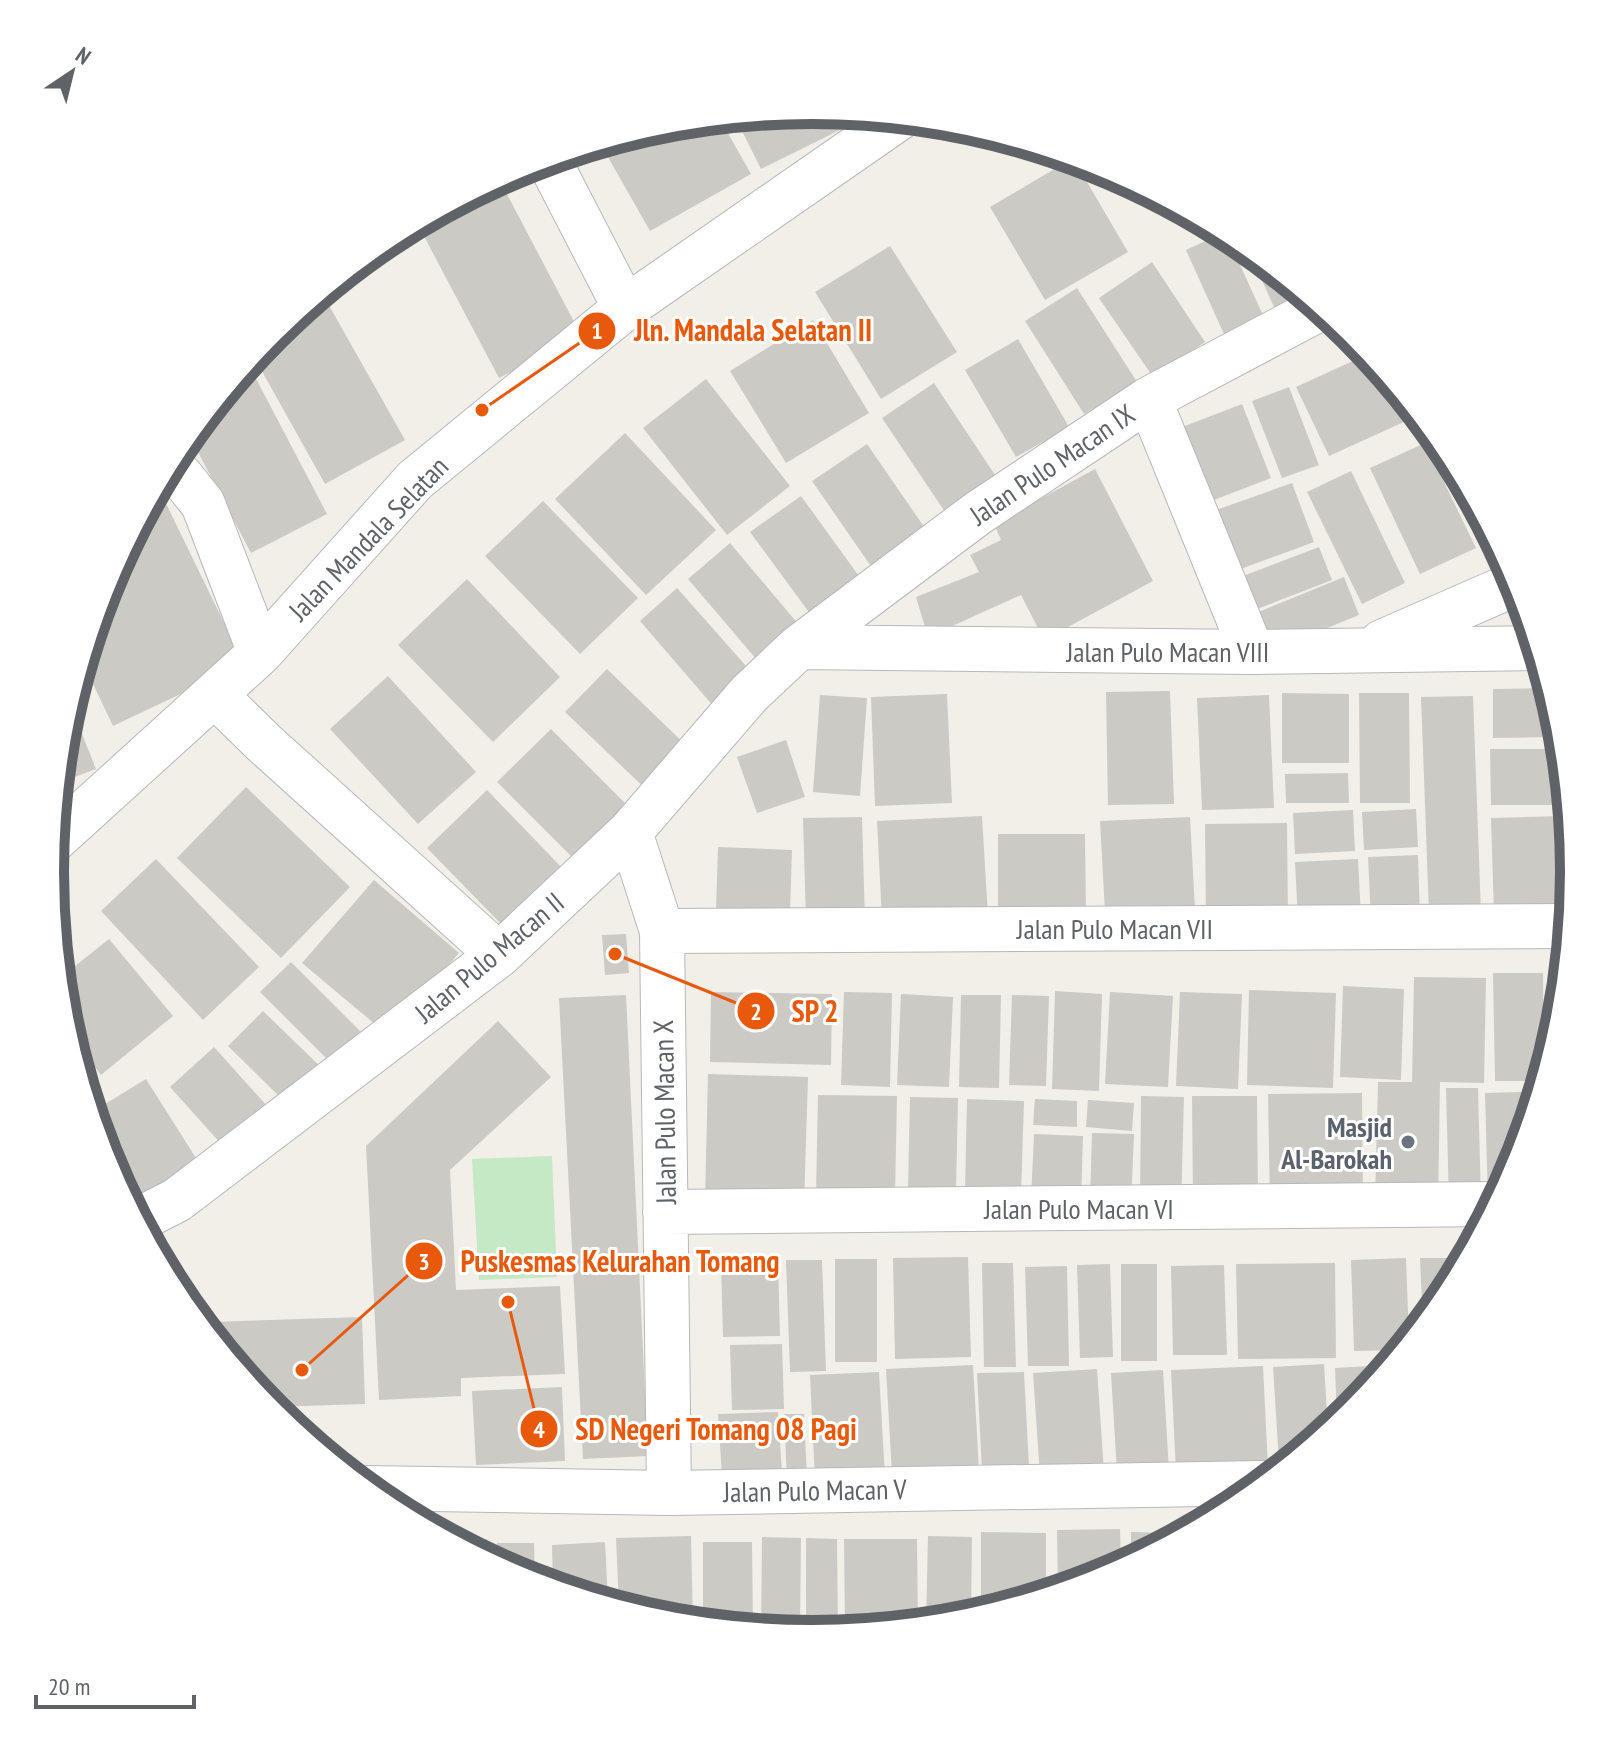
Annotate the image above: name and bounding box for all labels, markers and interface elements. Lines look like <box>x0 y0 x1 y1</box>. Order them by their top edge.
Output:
north arrow <box>32 32 112 112</box>
text: N <box>71 41 96 70</box>
callout: Jln. Mandala Selatan II <box>577 304 889 358</box>
text: Jln. Mandala Selatan II <box>633 310 872 349</box>
text: 1 <box>591 315 603 346</box>
street label: Jalan Pulo Macan IX <box>961 395 1142 533</box>
street label: Jalan Mandala Selatan <box>279 448 456 629</box>
street label: Jalan Pulo Macan VIII <box>1066 633 1269 670</box>
street label: Jalan Pulo Macan II <box>406 884 571 1031</box>
street label: Jalan Pulo Macan VII <box>1016 910 1213 947</box>
callout: SP 2 <box>736 984 855 1038</box>
text: SP 2 <box>792 991 838 1030</box>
text: 2 <box>750 996 762 1027</box>
street label: Jalan Pulo Macan X <box>644 1020 684 1205</box>
place label: Masjid Al-Barokah <box>1280 1108 1392 1177</box>
marker: Masjid Al-Barokah <box>1399 1133 1417 1151</box>
street label: Jalan Pulo Macan VI <box>983 1190 1174 1227</box>
callout: Puskesmas Kelurahan Tomang <box>404 1234 796 1288</box>
text: Puskesmas Kelurahan Tomang <box>461 1241 779 1280</box>
text: 3 <box>418 1246 430 1277</box>
callout: SD Negeri Tomang 08 Pagi <box>519 1402 874 1456</box>
text: SD Negeri Tomang 08 Pagi <box>575 1409 857 1448</box>
text: 4 <box>533 1414 545 1445</box>
street label: Jalan Pulo Macan V <box>722 1470 908 1510</box>
scale bar <box>36 1659 194 1709</box>
text: 20 m <box>48 1671 90 1702</box>

